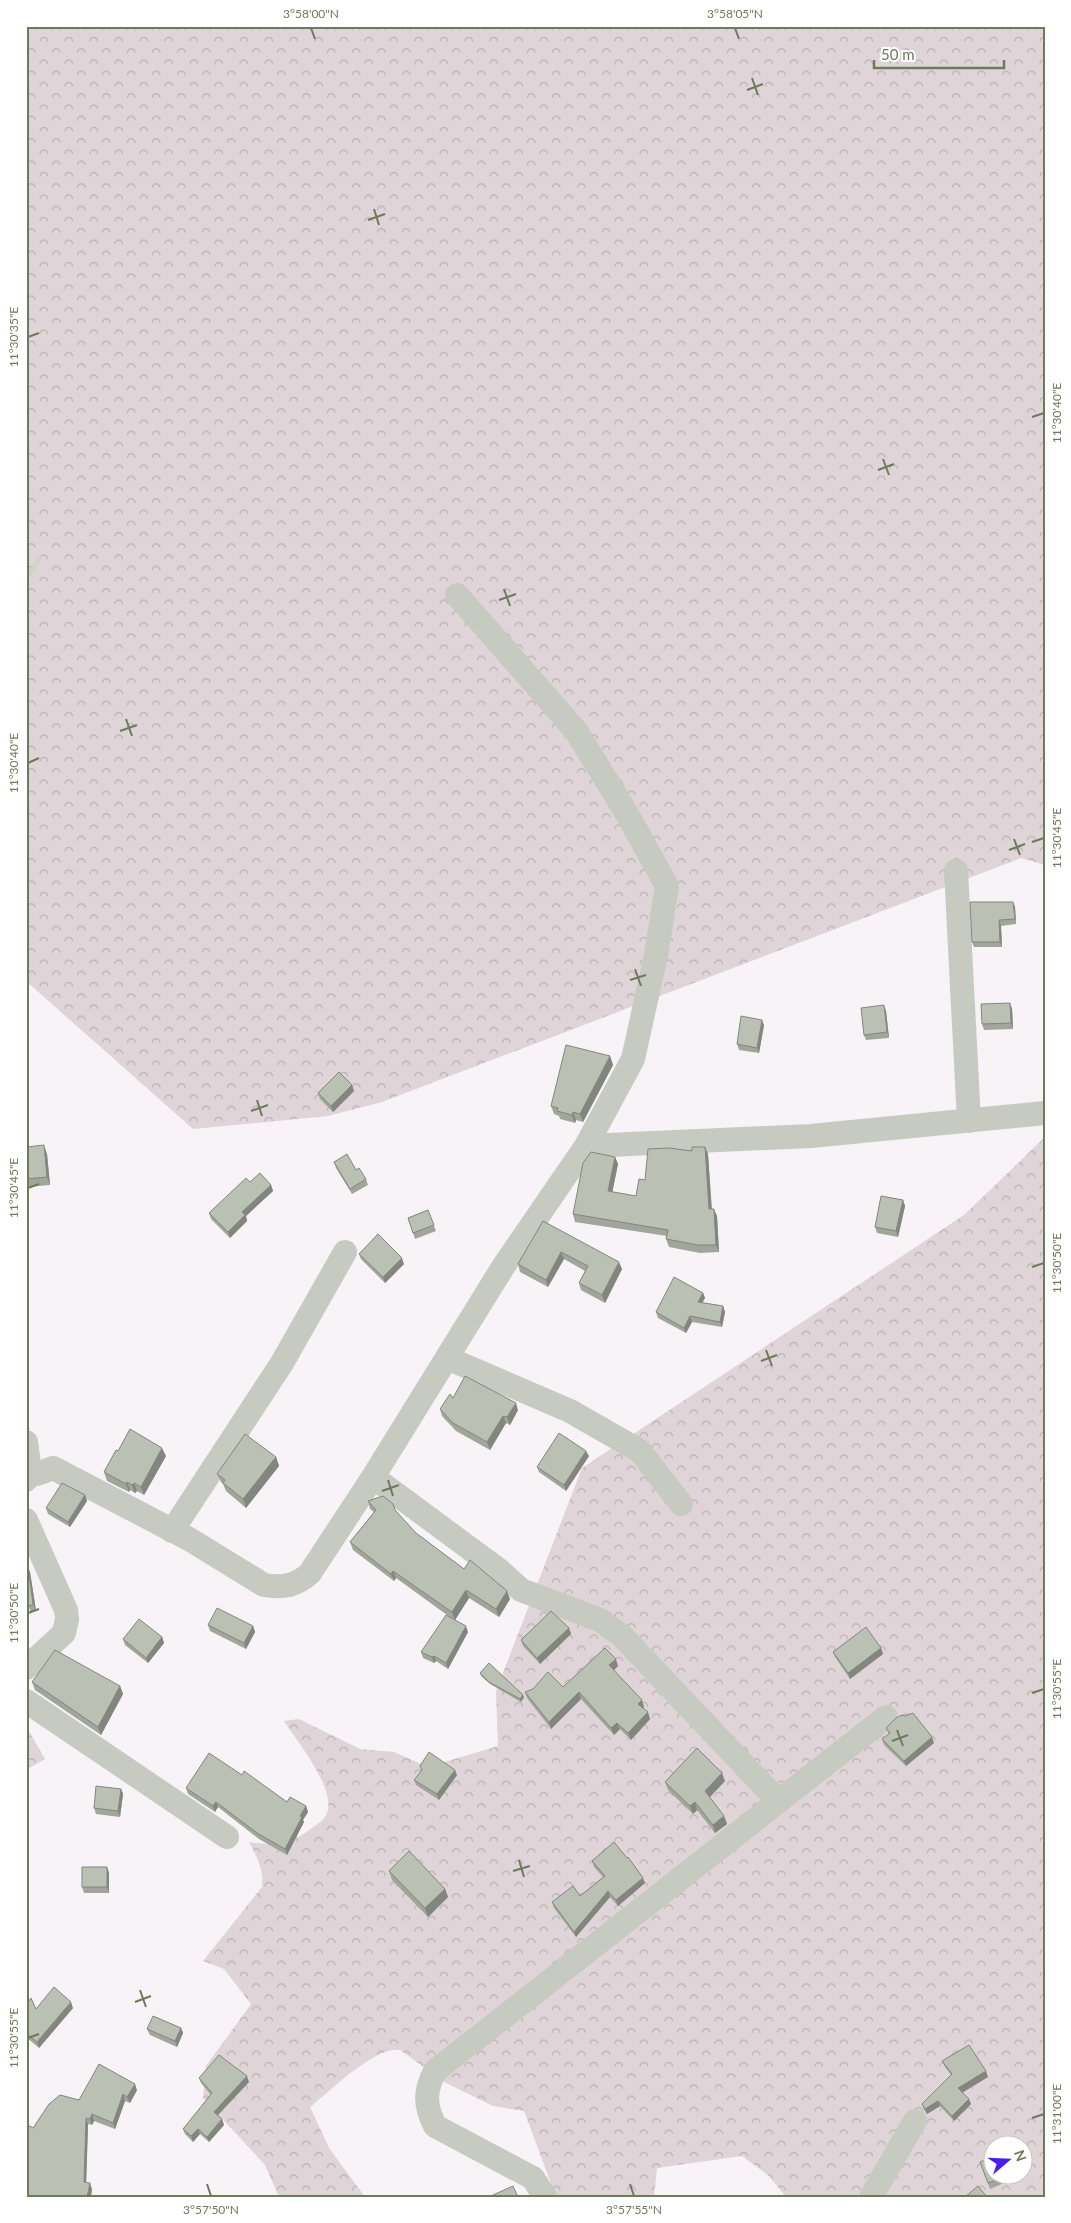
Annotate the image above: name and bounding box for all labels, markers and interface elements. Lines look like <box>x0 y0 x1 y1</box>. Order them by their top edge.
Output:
text: 3°58'00"N <box>283 6 339 21</box>
text: 3°58'05"N <box>707 6 763 21</box>
scale bar <box>874 38 1004 70</box>
text: 50 m <box>881 45 915 63</box>
text: 11°30'35"E <box>6 307 21 367</box>
text: 11°30'40"E <box>1049 383 1064 443</box>
text: 11°30'40"E <box>6 733 21 793</box>
text: 11°30'45"E <box>1049 808 1064 868</box>
text: 11°30'45"E <box>6 1158 21 1218</box>
text: 11°30'50"E <box>1049 1233 1064 1293</box>
text: 11°30'50"E <box>6 1583 21 1643</box>
text: 11°30'55"E <box>1049 1659 1064 1719</box>
text: 11°30'55"E <box>6 2008 21 2068</box>
text: 11°31'00"E <box>1049 2084 1064 2144</box>
north arrow <box>984 2136 1034 2186</box>
text: N <box>1011 2148 1031 2163</box>
text: 3°57'50"N <box>183 2202 239 2217</box>
text: 3°57'55"N <box>606 2202 662 2217</box>

